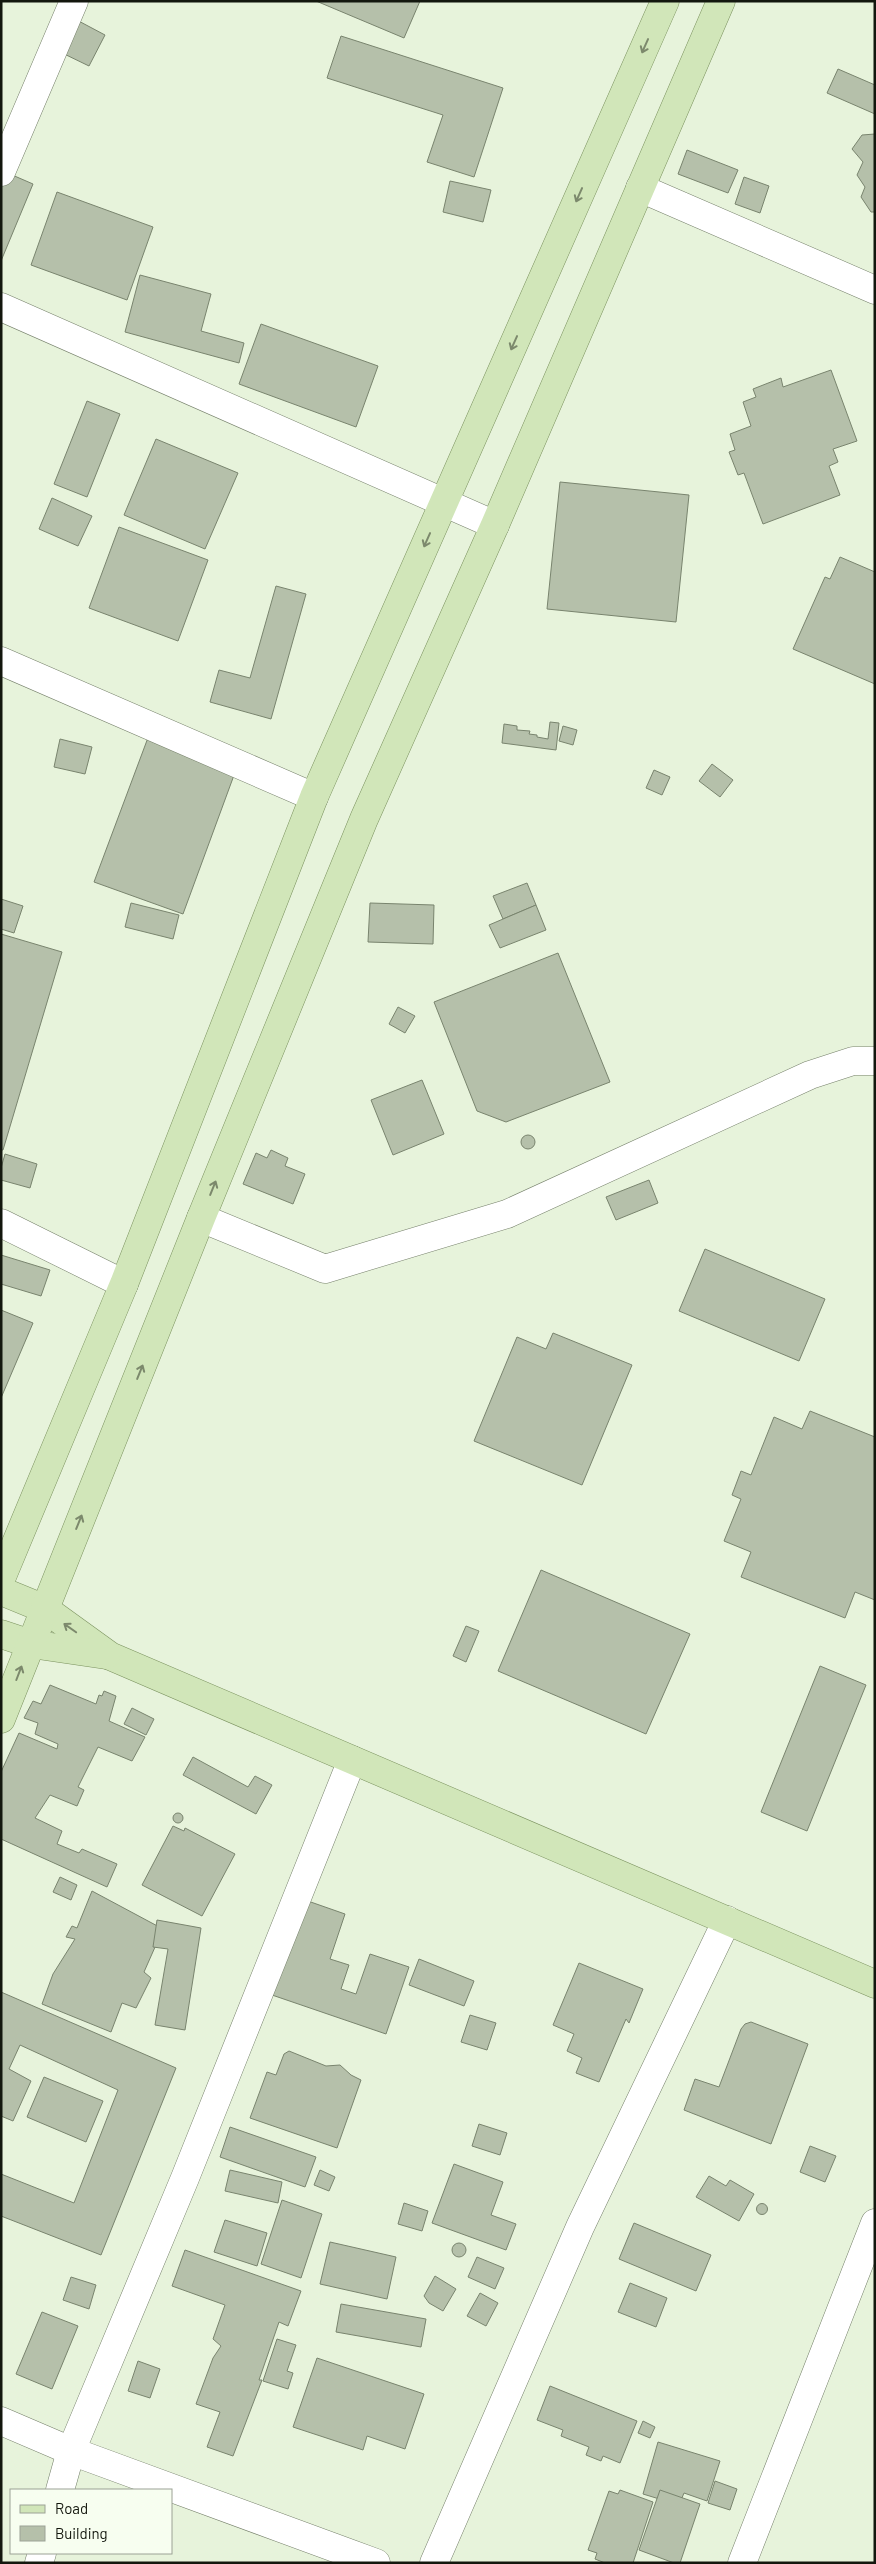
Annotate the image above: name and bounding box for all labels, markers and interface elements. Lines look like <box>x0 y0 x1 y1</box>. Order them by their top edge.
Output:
one-way arrow <box>639 38 649 53</box>
one-way arrow <box>574 187 584 202</box>
one-way arrow <box>508 335 518 350</box>
one-way arrow <box>421 532 431 547</box>
one-way arrow <box>209 1181 219 1196</box>
one-way arrow <box>136 1364 145 1379</box>
one-way arrow <box>76 1515 85 1530</box>
one-way arrow <box>64 1622 77 1633</box>
one-way arrow <box>15 1666 24 1681</box>
legend <box>10 2489 172 2554</box>
text: Road <box>55 2499 88 2517</box>
text: Building <box>55 2524 108 2542</box>

